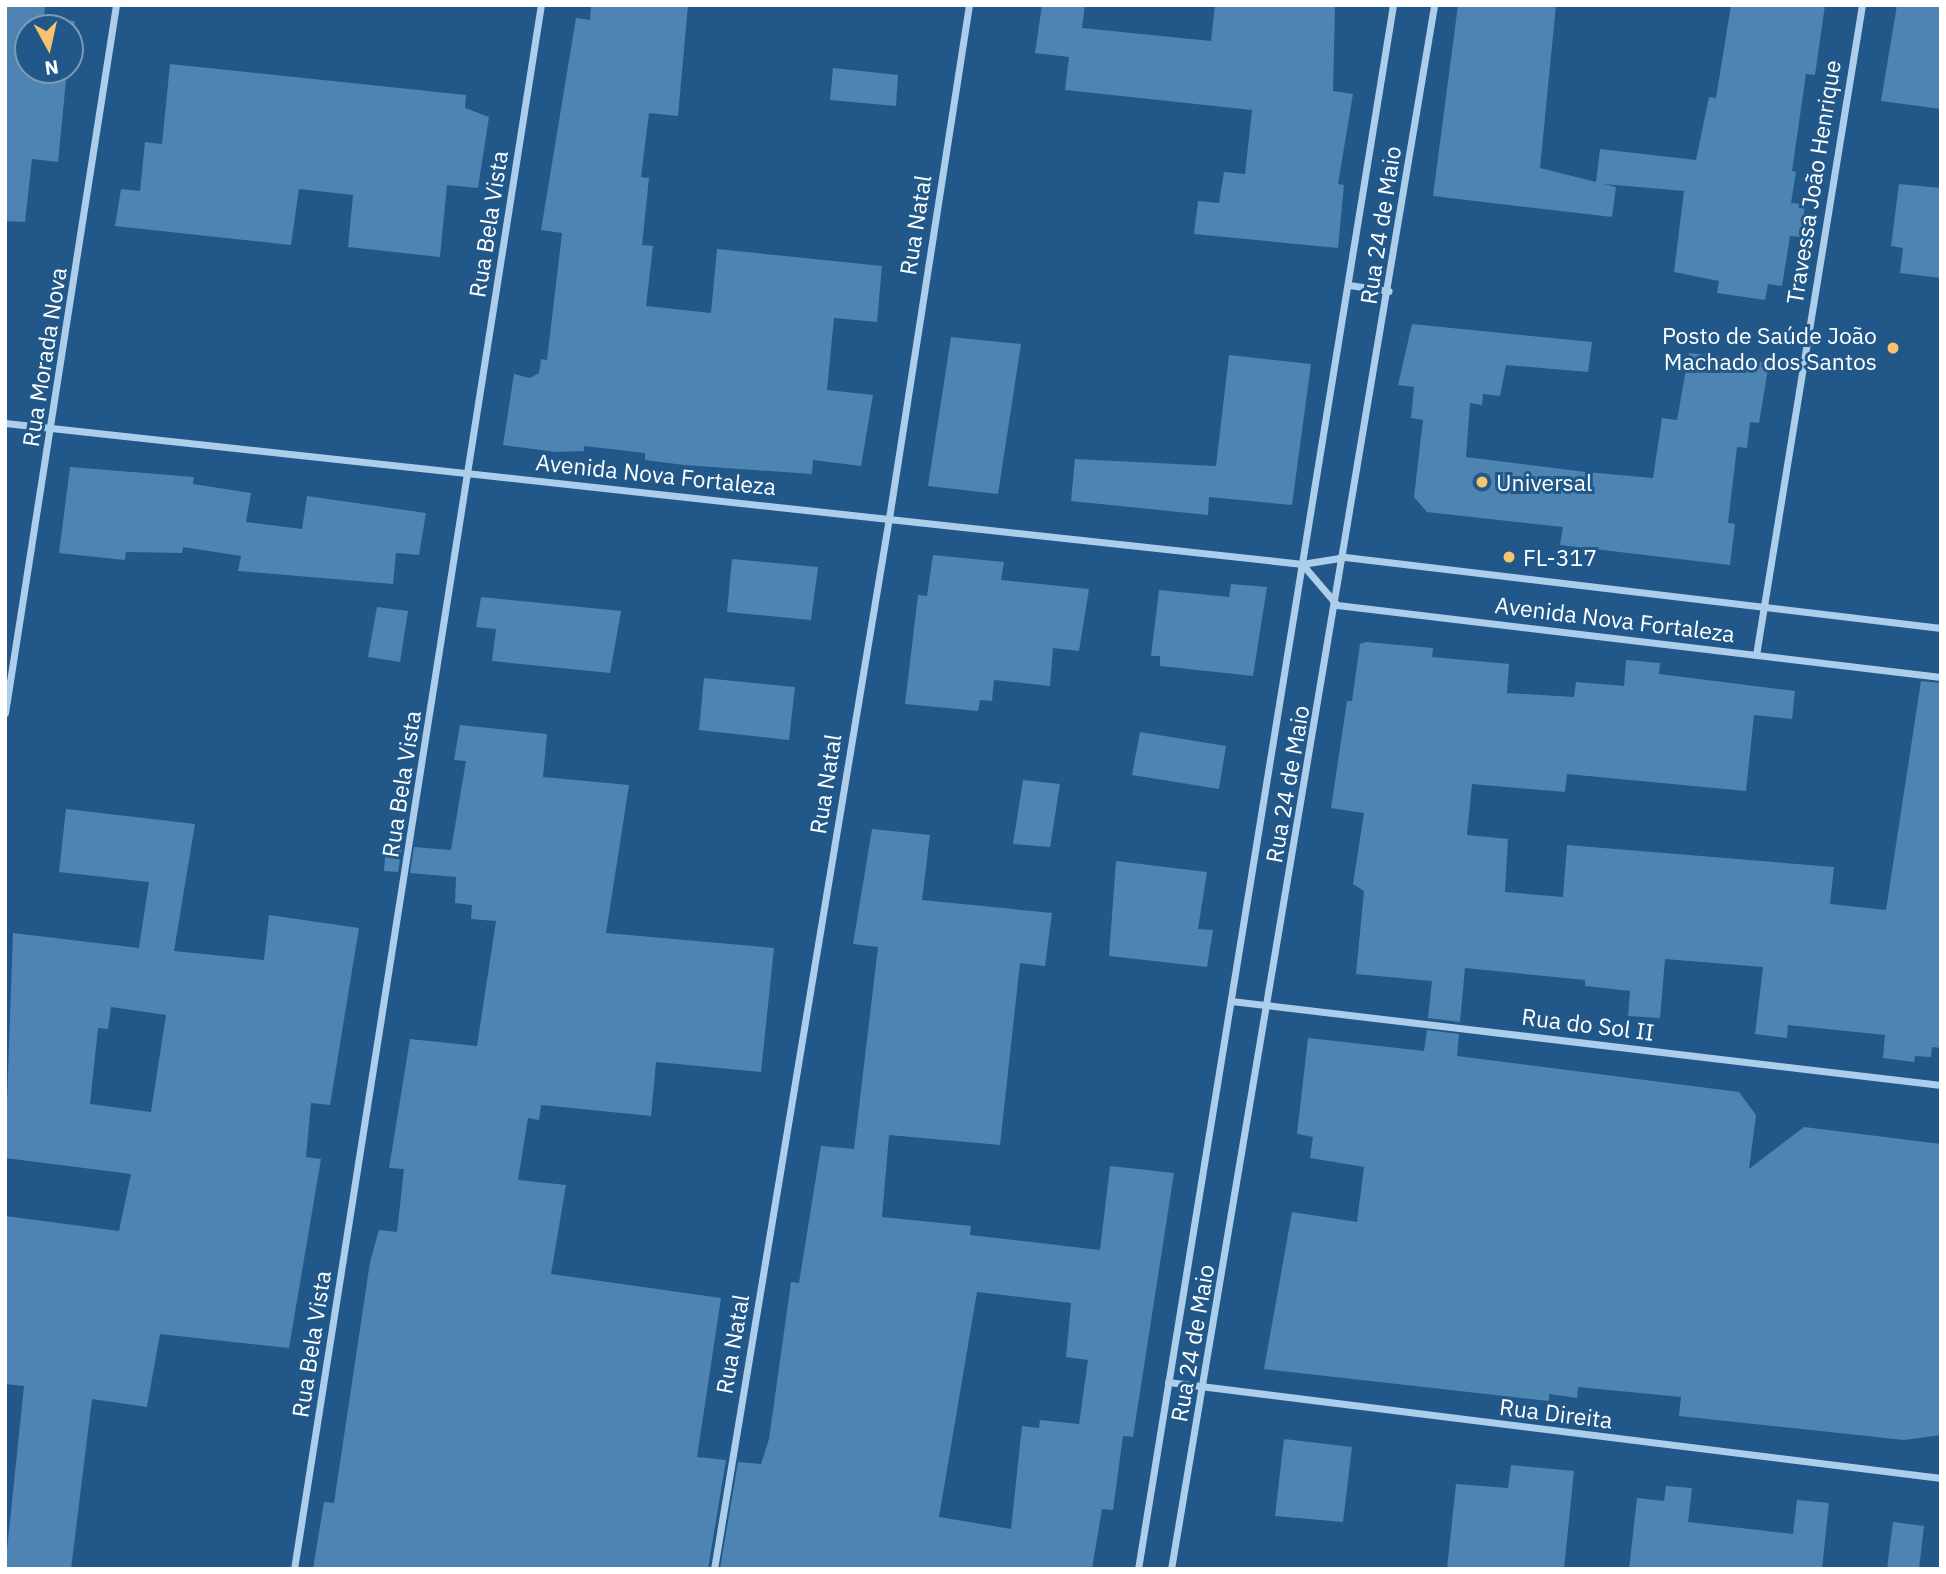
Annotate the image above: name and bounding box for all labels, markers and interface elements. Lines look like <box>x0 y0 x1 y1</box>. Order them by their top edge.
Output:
north arrow <box>14 14 84 84</box>
text: N <box>43 55 60 81</box>
street label: Travessa João Henrique <box>1780 58 1846 306</box>
street label: Rua 24 de Maio <box>1354 144 1406 306</box>
street label: Rua Bela Vista <box>463 149 513 299</box>
street label: Rua Natal <box>893 173 937 277</box>
street label: Rua Morada Nova <box>16 265 72 449</box>
place label: Posto de Saúde João Machado dos Santos <box>1662 321 1877 375</box>
marker: Posto de Saúde João Machado dos Santos <box>1883 338 1903 358</box>
street label: Avenida Nova Fortaleza <box>534 448 778 500</box>
place label: Universal <box>1496 468 1592 496</box>
marker: Universal <box>1474 474 1490 490</box>
place label: FL-317 <box>1523 543 1597 571</box>
marker: FL-317 <box>1501 549 1517 565</box>
street label: Avenida Nova Fortaleza <box>1493 591 1737 647</box>
street label: Rua 24 de Maio <box>1260 703 1314 865</box>
street label: Rua Bela Vista <box>376 709 426 859</box>
street label: Rua Natal <box>803 732 847 836</box>
street label: Rua do Sol II <box>1520 1002 1656 1046</box>
street label: Rua 24 de Maio <box>1165 1262 1219 1424</box>
street label: Rua Bela Vista <box>286 1269 336 1419</box>
street label: Rua Natal <box>710 1292 754 1396</box>
street label: Rua Direita <box>1498 1392 1614 1434</box>

